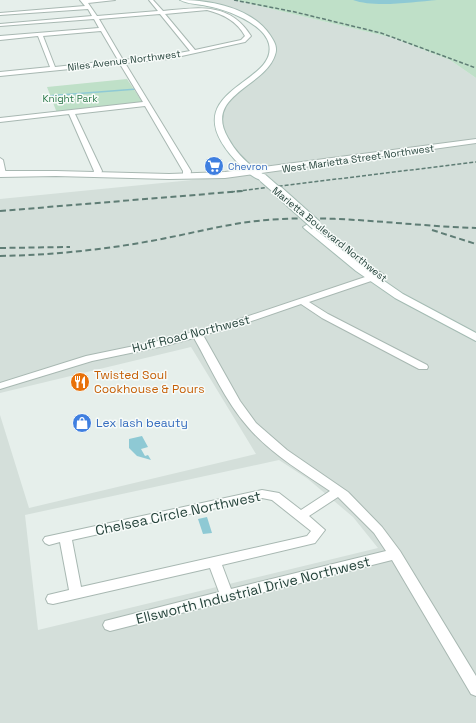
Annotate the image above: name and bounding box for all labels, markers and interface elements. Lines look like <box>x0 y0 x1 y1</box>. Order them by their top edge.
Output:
street label: Niles Avenue Northwest <box>67 47 182 74</box>
park label: Knight Park <box>42 92 98 105</box>
street label: West Marietta Street Northwest <box>281 141 435 176</box>
supermarket icon: Chevron <box>203 155 225 177</box>
place label: Chevron <box>228 160 268 173</box>
street label: Marietta Boulevard Northwest <box>270 184 390 285</box>
street label: Huff Road Northwest <box>130 312 252 356</box>
place label: Twisted Soul Cookhouse & Pours <box>94 367 204 397</box>
restaurant icon: Twisted Soul Cookhouse & Pours <box>69 371 91 393</box>
shop icon: Lex lash beauty <box>71 412 93 434</box>
place label: Lex lash beauty <box>96 415 188 431</box>
street label: Chelsea Circle Northwest <box>94 487 262 539</box>
street label: Ellsworth Industrial Drive Northwest <box>134 552 372 628</box>

